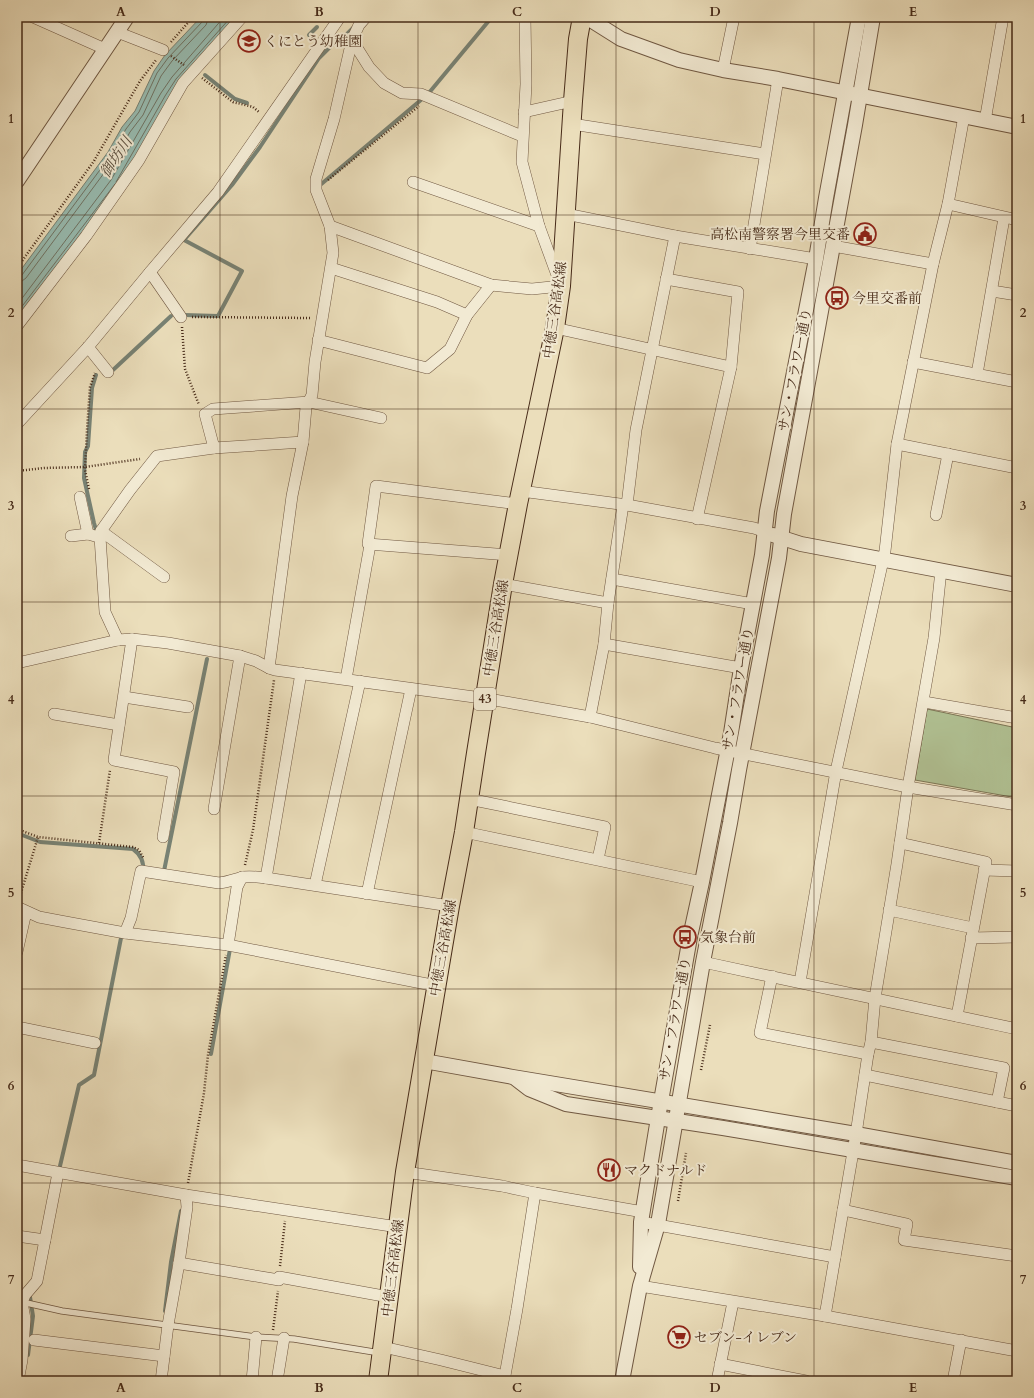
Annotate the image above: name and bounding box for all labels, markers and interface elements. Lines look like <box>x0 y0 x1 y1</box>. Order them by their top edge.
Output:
text: A <box>116 3 126 21</box>
text: B <box>314 3 324 21</box>
text: C <box>512 3 522 21</box>
text: D <box>709 3 721 21</box>
text: E <box>909 3 917 21</box>
school or university icon: くにとう幼稚園 <box>236 28 262 54</box>
place label: くにとう幼稚園 <box>264 32 362 51</box>
text: 1 <box>8 110 14 128</box>
text: 1 <box>1020 110 1026 128</box>
water label: 御坊川 <box>95 131 138 181</box>
public building icon: 高松南警察署今里交番 <box>852 221 878 247</box>
place label: 高松南警察署今里交番 <box>710 225 850 244</box>
street label: 中徳三谷高松線 <box>539 260 571 360</box>
bus stop icon: 今里交番前 <box>824 285 850 311</box>
place label: 今里交番前 <box>852 289 922 308</box>
text: 2 <box>8 304 15 322</box>
text: 2 <box>1020 304 1027 322</box>
street label: サン・フラワー通り <box>774 307 816 433</box>
text: 3 <box>8 497 15 515</box>
text: 3 <box>1020 497 1027 515</box>
street label: 中徳三谷高松線 <box>479 578 513 678</box>
street label: サン・フラワー通り <box>718 626 758 752</box>
road number: 43 <box>474 688 496 710</box>
text: 4 <box>8 691 15 709</box>
text: 4 <box>1020 691 1027 709</box>
text: 5 <box>8 884 14 902</box>
text: 5 <box>1020 884 1026 902</box>
street label: 中徳三谷高松線 <box>425 898 461 998</box>
bus stop icon: 気象台前 <box>672 924 698 950</box>
place label: 気象台前 <box>700 928 756 947</box>
street label: サン・フラワー通り <box>655 956 695 1082</box>
text: 6 <box>8 1077 15 1095</box>
text: 6 <box>1020 1077 1027 1095</box>
restaurant icon: マクドナルド <box>596 1157 622 1183</box>
place label: マクドナルド <box>624 1161 707 1180</box>
street label: 中徳三谷高松線 <box>378 1218 408 1318</box>
text: 7 <box>8 1271 15 1289</box>
text: 7 <box>1020 1271 1027 1289</box>
supermarket icon: セブン-イレブン <box>666 1324 692 1350</box>
place label: セブン-イレブン <box>694 1328 797 1347</box>
text: A <box>116 1379 126 1397</box>
text: B <box>314 1379 324 1397</box>
text: C <box>512 1379 522 1397</box>
text: D <box>709 1379 721 1397</box>
text: E <box>909 1379 917 1397</box>

